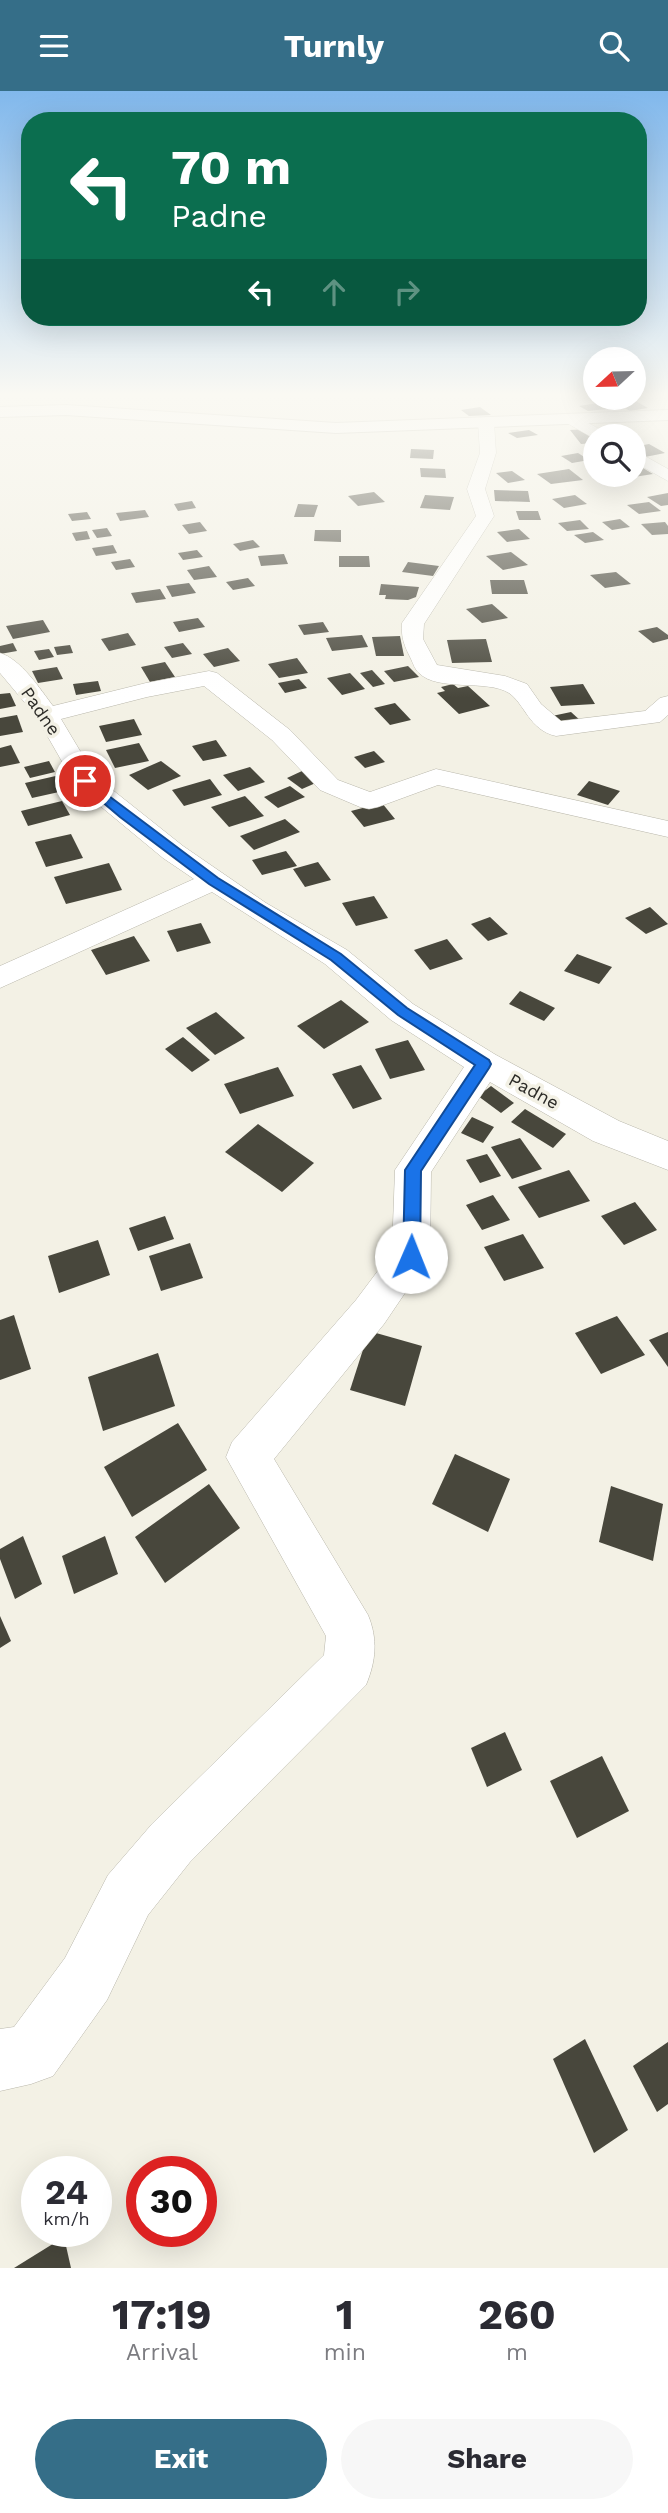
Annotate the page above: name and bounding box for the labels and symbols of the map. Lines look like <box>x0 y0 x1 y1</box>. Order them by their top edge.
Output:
north arrow <box>583 347 646 409</box>
street label: Padne <box>17 683 65 739</box>
pin <box>55 751 115 811</box>
street label: Padne <box>505 1069 563 1113</box>
position arrow <box>374 1220 448 1294</box>
speed limit sign: 30 <box>126 2156 217 2247</box>

